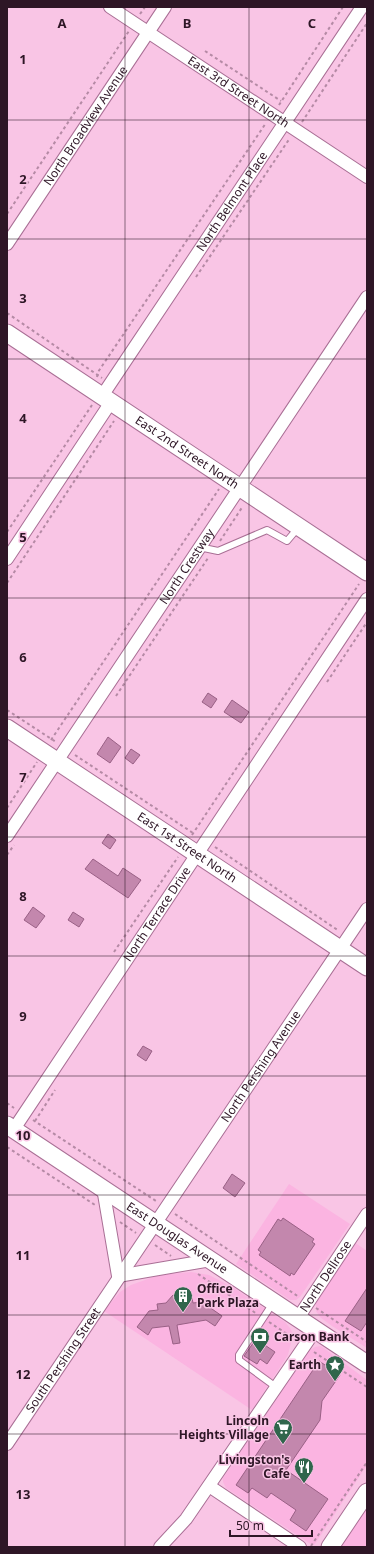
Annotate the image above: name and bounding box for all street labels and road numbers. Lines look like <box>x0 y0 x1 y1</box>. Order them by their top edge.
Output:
street label: East 3rd Street North <box>185 52 293 131</box>
street label: North Broadview Avenue <box>39 62 132 189</box>
street label: North Belmont Place <box>192 148 271 255</box>
street label: East 2nd Street North <box>132 411 242 493</box>
street label: North Crestway <box>155 524 218 607</box>
street label: East 1st Street North <box>134 808 240 886</box>
street label: North Terrace Drive <box>119 863 194 965</box>
street label: North Pershing Avenue <box>217 1007 305 1126</box>
street label: East Douglas Avenue <box>123 1198 231 1277</box>
street label: North Dellrose <box>295 1237 355 1315</box>
street label: South Pershing Street <box>22 1304 105 1416</box>

